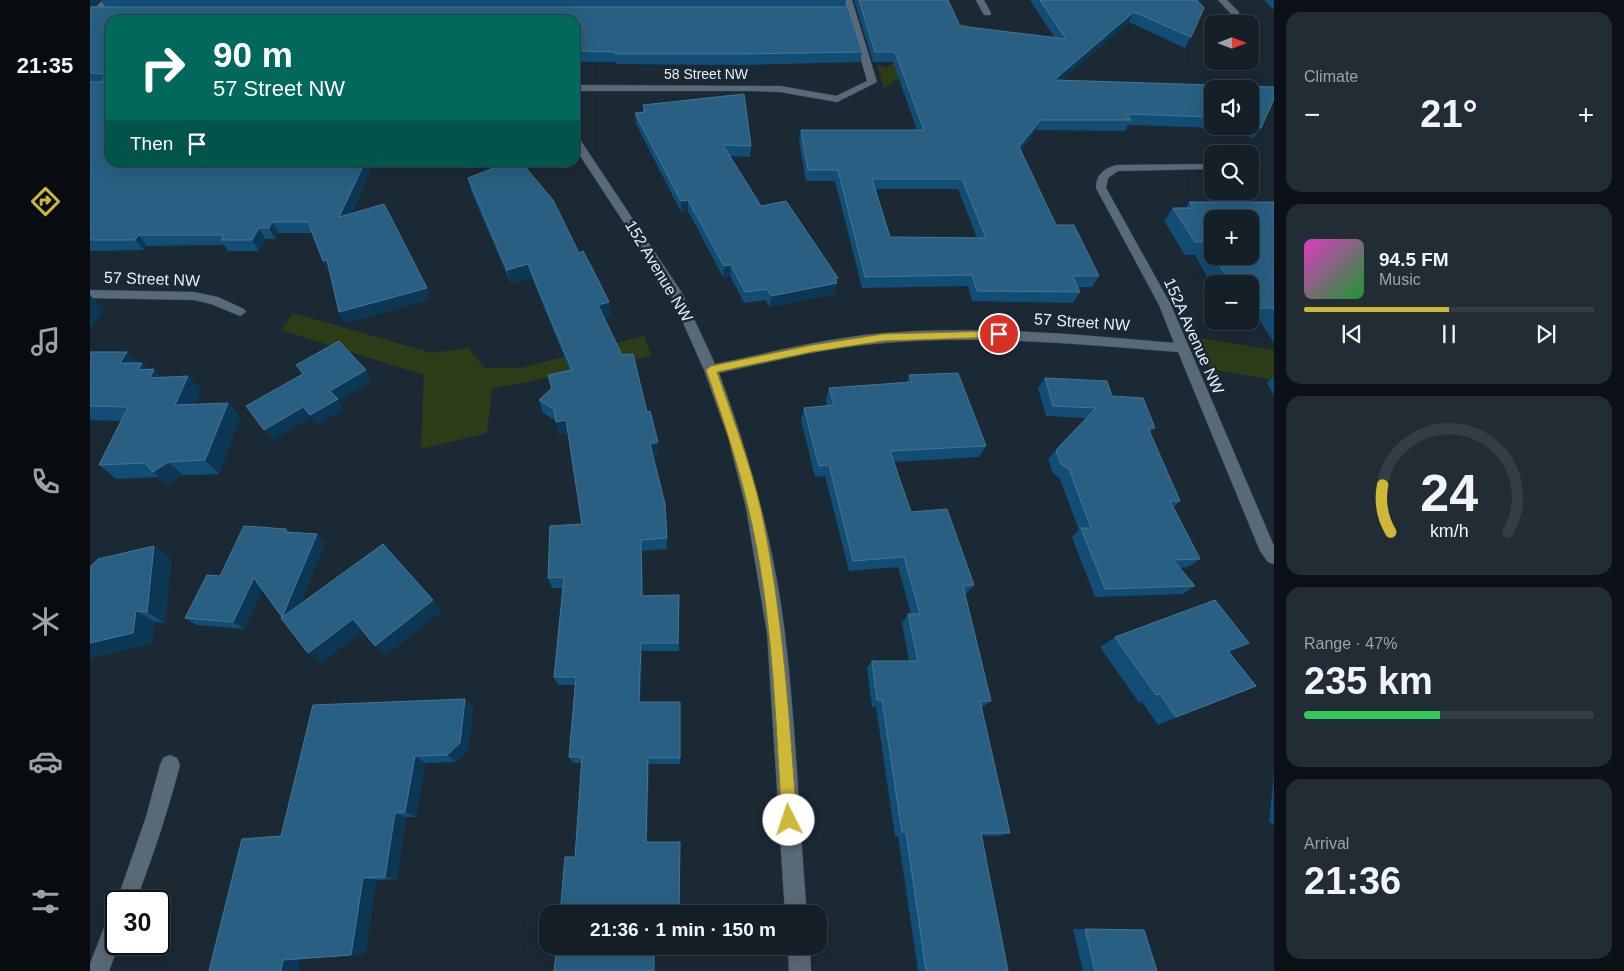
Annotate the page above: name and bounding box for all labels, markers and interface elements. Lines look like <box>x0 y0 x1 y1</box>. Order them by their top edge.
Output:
north arrow <box>1204 15 1259 70</box>
map controls <box>1204 15 1259 330</box>
icon: right <box>130 35 195 100</box>
text: 90 m <box>213 35 293 74</box>
text: 21:35 <box>17 53 73 78</box>
street label: 58 Street NW <box>664 66 749 82</box>
text: Climate <box>1304 68 1358 85</box>
text: 57 Street NW <box>213 76 345 101</box>
button: sound <box>1204 80 1259 135</box>
text: 21° <box>1420 93 1478 135</box>
text: − <box>1304 99 1320 130</box>
text: + <box>1578 99 1594 130</box>
icon: arrive <box>183 130 211 158</box>
text: Then <box>130 133 173 154</box>
button: search <box>1204 145 1259 200</box>
icon: directions <box>28 184 63 219</box>
button: + <box>1204 210 1259 265</box>
street label: 152 Avenue NW <box>622 217 696 326</box>
text: 94.5 FM <box>1379 249 1449 270</box>
street label: 57 Street NW <box>104 269 201 289</box>
text: Music <box>1379 271 1421 288</box>
street label: 152A Avenue NW <box>1161 275 1228 397</box>
button: − <box>1204 275 1259 330</box>
street label: 57 Street NW <box>1034 310 1131 334</box>
pin <box>978 313 1020 355</box>
icon: arrive <box>985 320 1013 348</box>
icon: previous <box>1338 320 1366 348</box>
icon: pause <box>1435 320 1463 348</box>
icon: next <box>1532 320 1560 348</box>
icon: music <box>28 324 63 359</box>
icon: phone <box>28 464 63 499</box>
text: 24 <box>1420 464 1478 522</box>
text: km/h <box>1430 521 1468 541</box>
icon: climate <box>28 604 63 639</box>
text: Range · 47% <box>1304 635 1397 652</box>
text: 235 km <box>1304 660 1433 702</box>
icon: car <box>28 744 63 779</box>
position arrow <box>762 793 814 845</box>
text: Arrival <box>1304 835 1349 852</box>
text: 21:36 <box>1304 860 1401 902</box>
icon: filters <box>28 884 63 919</box>
speed limit sign: 30 <box>105 890 170 955</box>
text: 21:36 · 1 min · 150 m <box>590 919 776 940</box>

